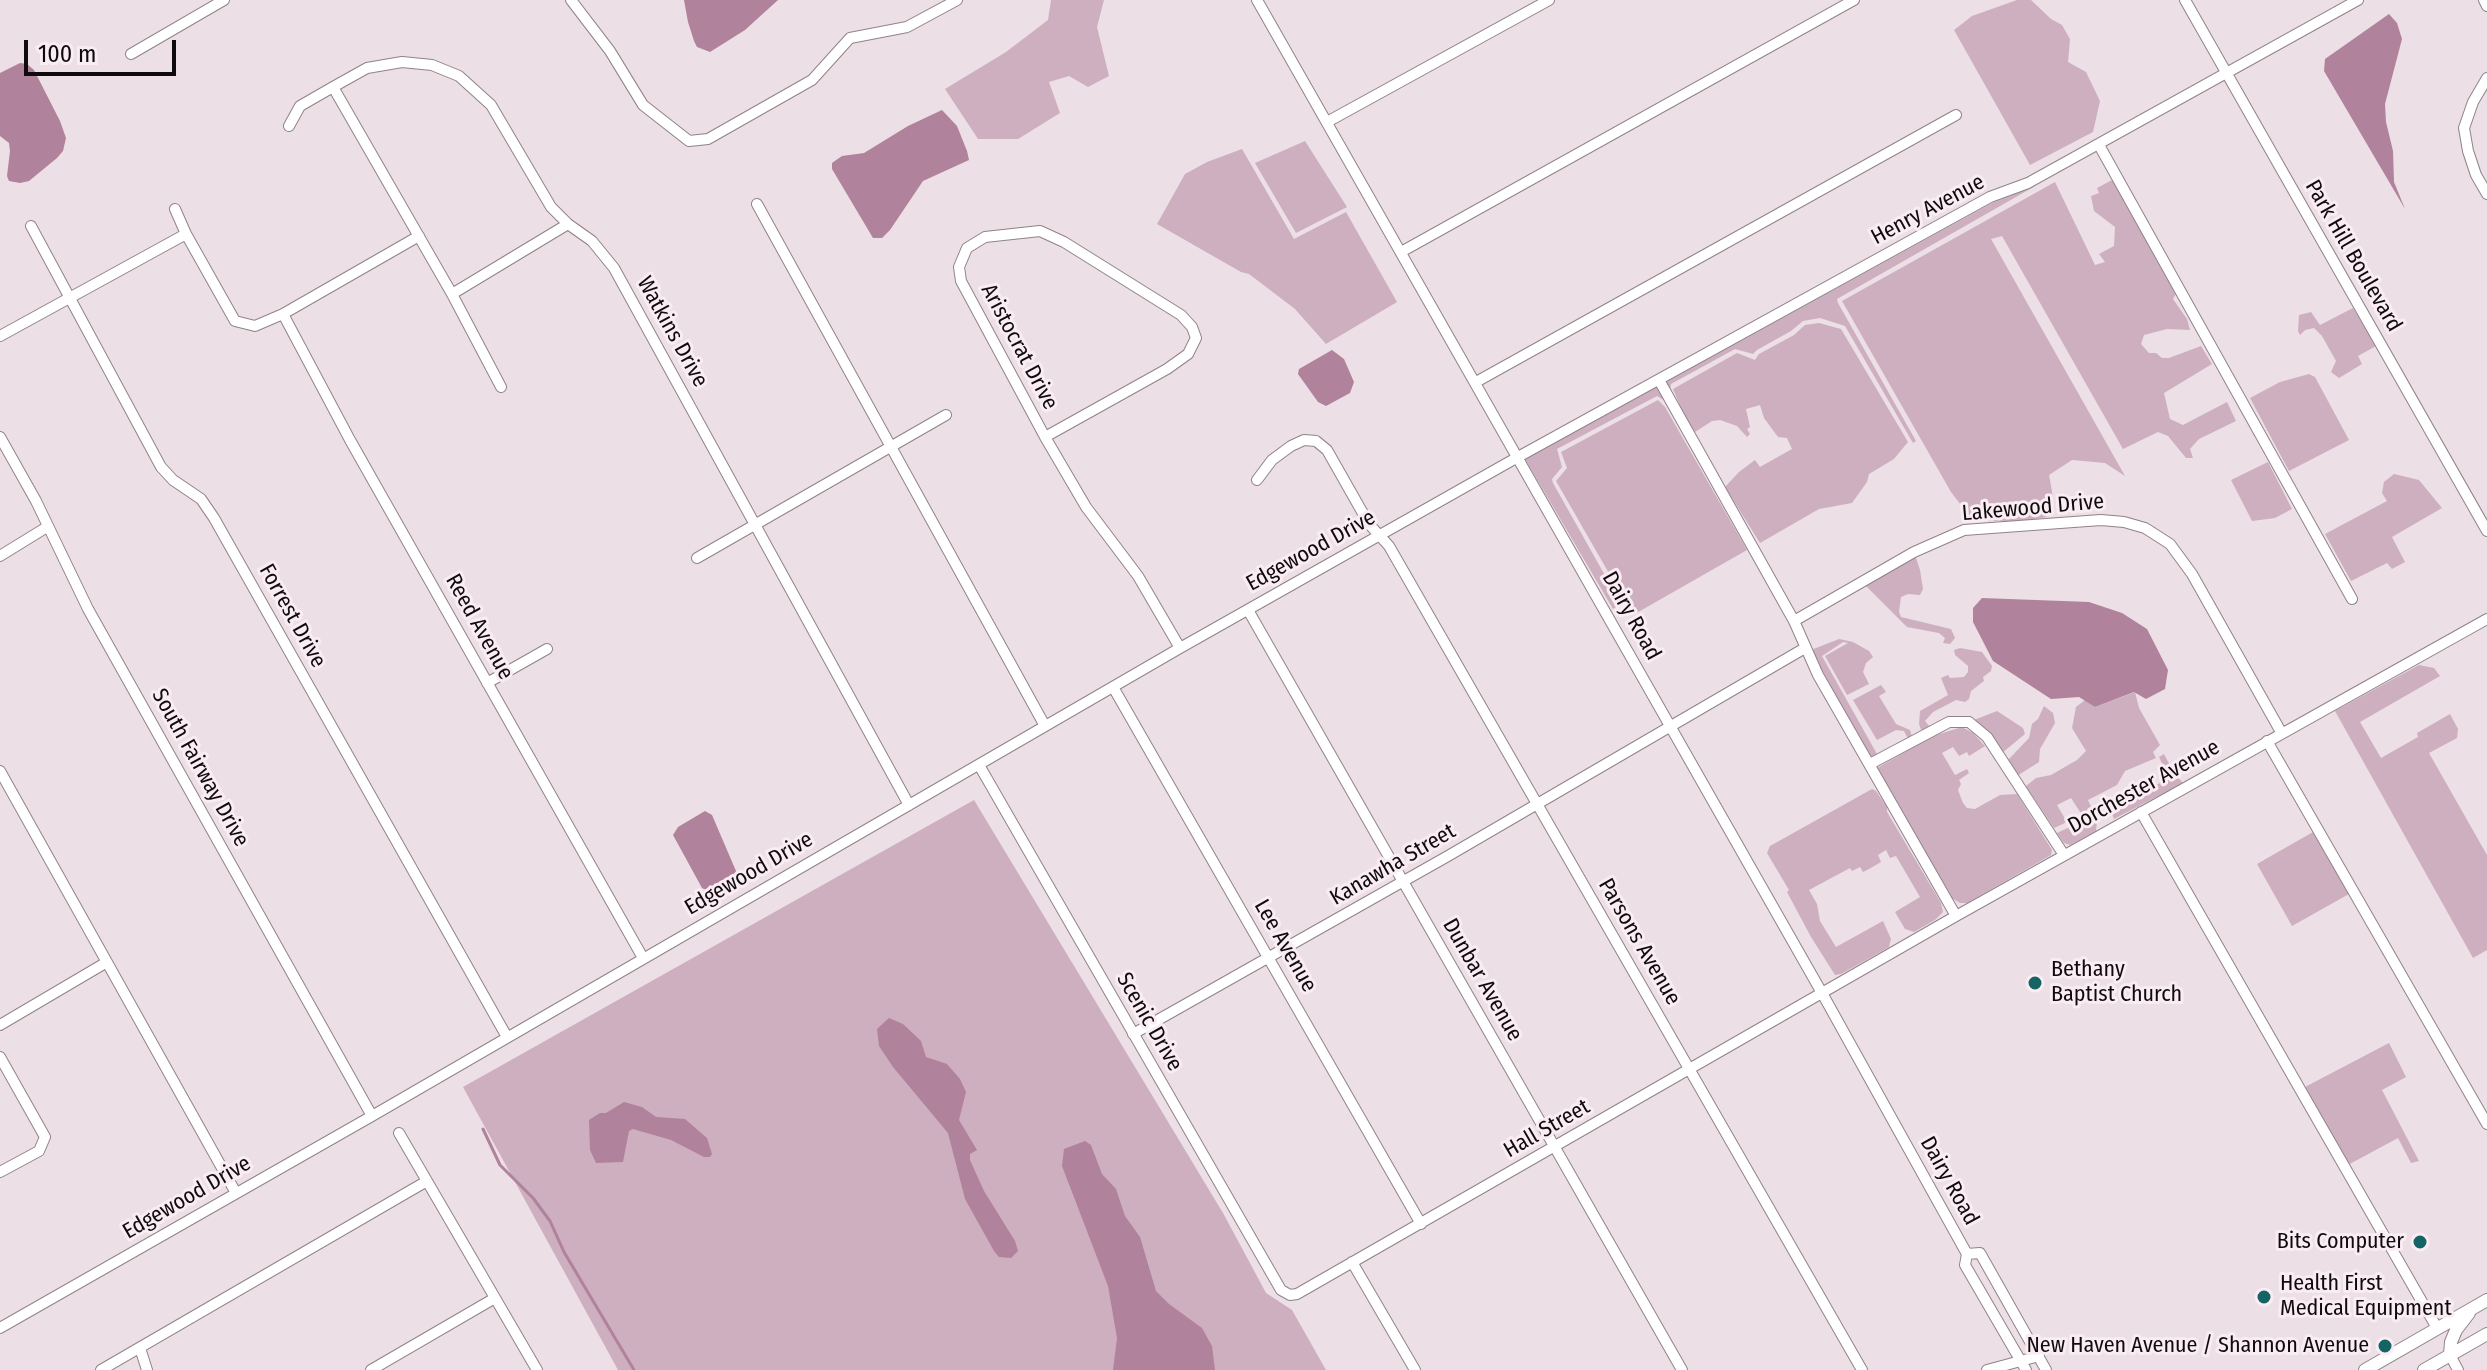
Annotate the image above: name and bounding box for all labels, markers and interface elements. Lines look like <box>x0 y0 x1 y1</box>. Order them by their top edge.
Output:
scale bar <box>28 24 180 74</box>
text: 100 m <box>38 40 96 68</box>
street label: Henry Avenue <box>1867 169 1989 251</box>
street label: Park Hill Boulevard <box>2299 176 2407 336</box>
street label: Watkins Drive <box>631 272 713 392</box>
street label: Aristocrat Drive <box>975 280 1063 414</box>
street label: Lakewood Drive <box>1961 489 2105 527</box>
street label: Edgewood Drive <box>1242 505 1380 597</box>
street label: Forrest Drive <box>253 560 331 672</box>
street label: Dairy Road <box>1596 567 1666 665</box>
street label: Reed Avenue <box>439 570 519 684</box>
street label: South Fairway Drive <box>146 684 254 852</box>
street label: Dorchester Avenue <box>2064 734 2224 840</box>
street label: Kanawha Street <box>1326 818 1460 912</box>
street label: Edgewood Drive <box>680 827 818 921</box>
street label: Parsons Avenue <box>1592 874 1686 1010</box>
street label: Lee Avenue <box>1248 895 1322 997</box>
street label: Dunbar Avenue <box>1436 914 1528 1046</box>
place label: Bethany Baptist Church <box>2051 957 2182 1008</box>
street label: Scenic Drive <box>1110 968 1188 1076</box>
marker: Bethany Baptist Church <box>2026 974 2044 992</box>
street label: Hall Street <box>1499 1094 1595 1164</box>
street label: Dairy Road <box>1914 1132 1984 1230</box>
street label: Edgewood Drive <box>118 1151 256 1245</box>
place label: Bits Computer <box>2277 1229 2404 1255</box>
marker: Bits Computer <box>2411 1233 2429 1251</box>
place label: Health First Medical Equipment <box>2280 1271 2452 1322</box>
marker: Health First Medical Equipment <box>2255 1288 2273 1306</box>
place label: New Haven Avenue / Shannon Avenue <box>2026 1333 2369 1359</box>
marker: New Haven Avenue / Shannon Avenue <box>2376 1337 2394 1355</box>

